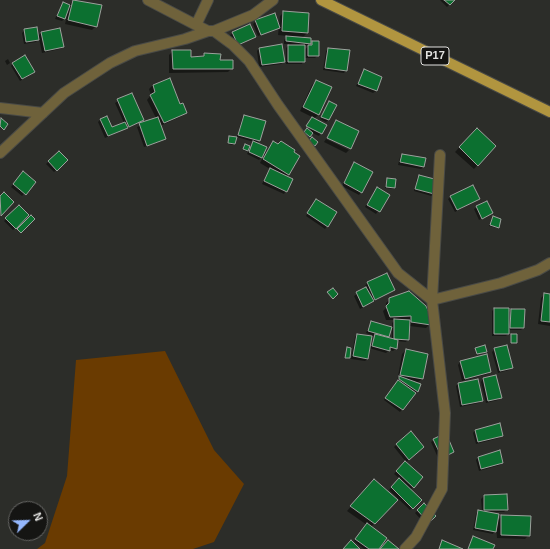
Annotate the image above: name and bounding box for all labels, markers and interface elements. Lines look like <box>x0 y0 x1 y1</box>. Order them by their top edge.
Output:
road number: P17 <box>421 47 449 65</box>
north arrow <box>8 501 48 541</box>
text: N <box>31 511 45 523</box>

